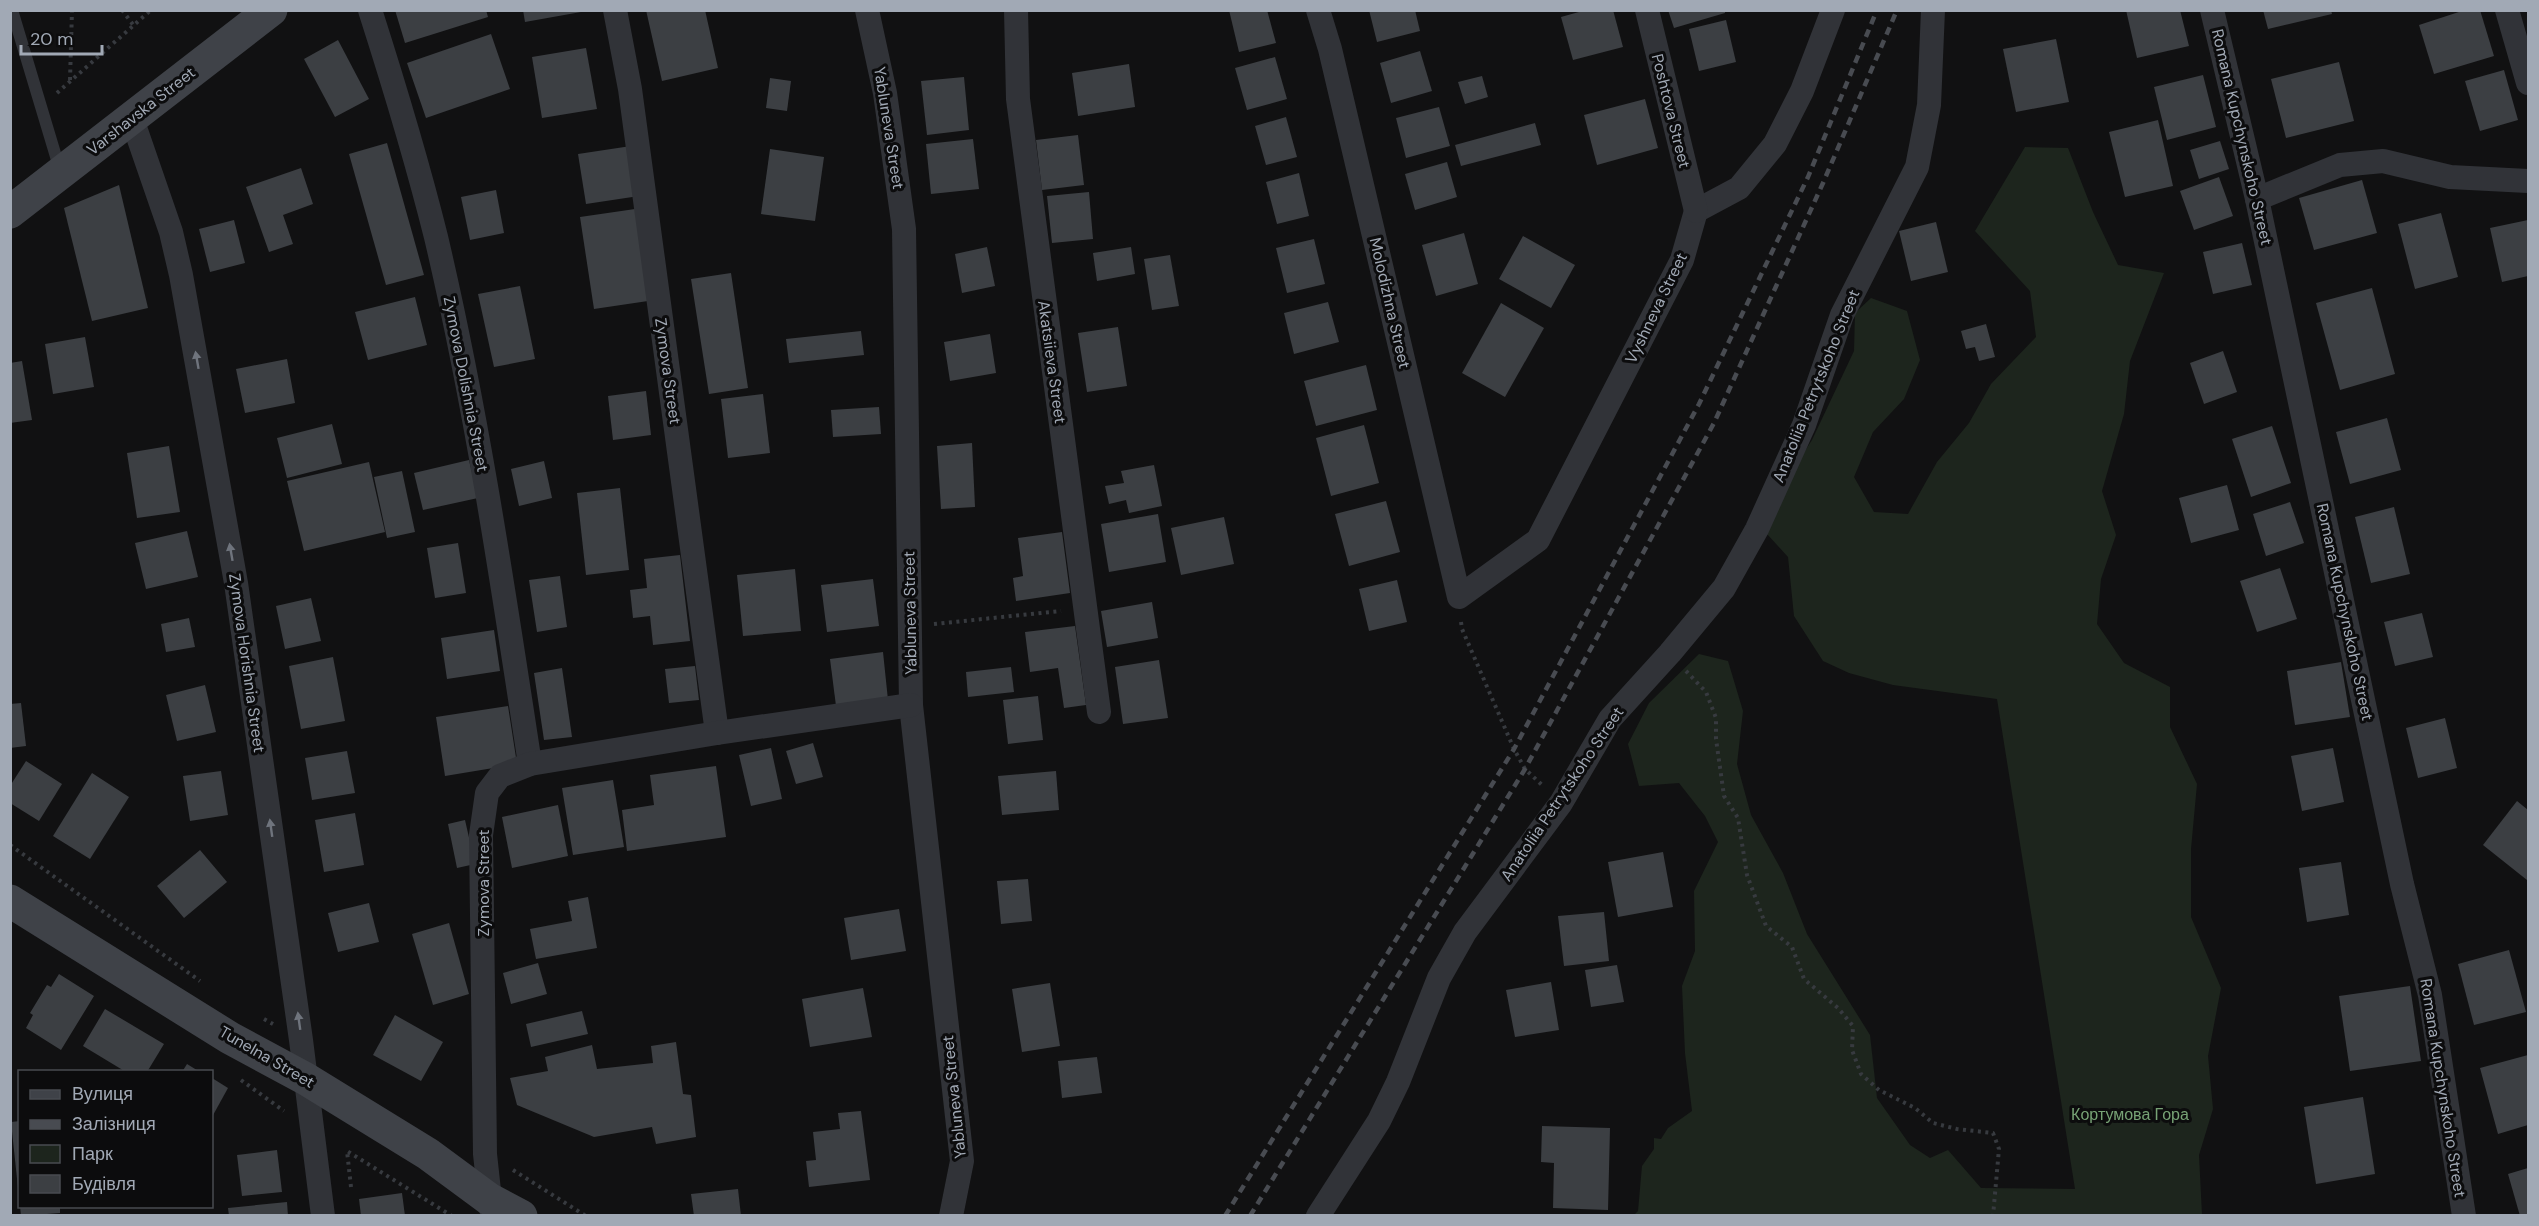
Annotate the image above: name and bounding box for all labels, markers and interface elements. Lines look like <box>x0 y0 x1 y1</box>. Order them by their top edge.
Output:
scale bar <box>21 18 102 56</box>
text: 20 m <box>30 27 73 51</box>
street label: Romana Kupchynskoho Street <box>2207 27 2277 247</box>
street label: Poshtova Street <box>1647 52 1695 170</box>
street label: Varshavska Street <box>82 62 200 160</box>
street label: Yabluneva Street <box>869 65 909 191</box>
street label: Molodizhna Street <box>1365 235 1415 371</box>
street label: Vyshneva Street <box>1620 249 1692 367</box>
street label: Anatoliia Petrytskoho Street <box>1768 286 1864 486</box>
street label: Zymova Dolishnia Street <box>439 294 493 474</box>
street label: Akatsiieva Street <box>1033 299 1071 425</box>
street label: Zymova Street <box>650 316 686 426</box>
one-way arrow <box>192 350 201 369</box>
street label: Romana Kupchynskoho Street <box>2312 502 2378 722</box>
one-way arrow <box>226 542 235 561</box>
street label: Yabluneva Street <box>898 551 922 675</box>
street label: Zymova Horishnia Street <box>224 572 270 754</box>
street label: Anatoliia Petrytskoho Street <box>1496 703 1628 885</box>
one-way arrow <box>266 818 276 837</box>
street label: Zymova Street <box>473 829 494 937</box>
street label: Romana Kupchynskoho Street <box>2415 977 2471 1199</box>
one-way arrow <box>294 1011 303 1030</box>
street label: Tunelna Street <box>216 1021 318 1093</box>
street label: Yabluneva Street <box>937 1034 971 1160</box>
legend <box>18 1070 213 1208</box>
text: Вулиця <box>72 1082 133 1106</box>
park label: Кортумова Гора <box>2071 1104 2189 1125</box>
text: Залізниця <box>72 1112 156 1136</box>
text: Парк <box>72 1142 113 1166</box>
text: Будівля <box>72 1172 136 1196</box>

